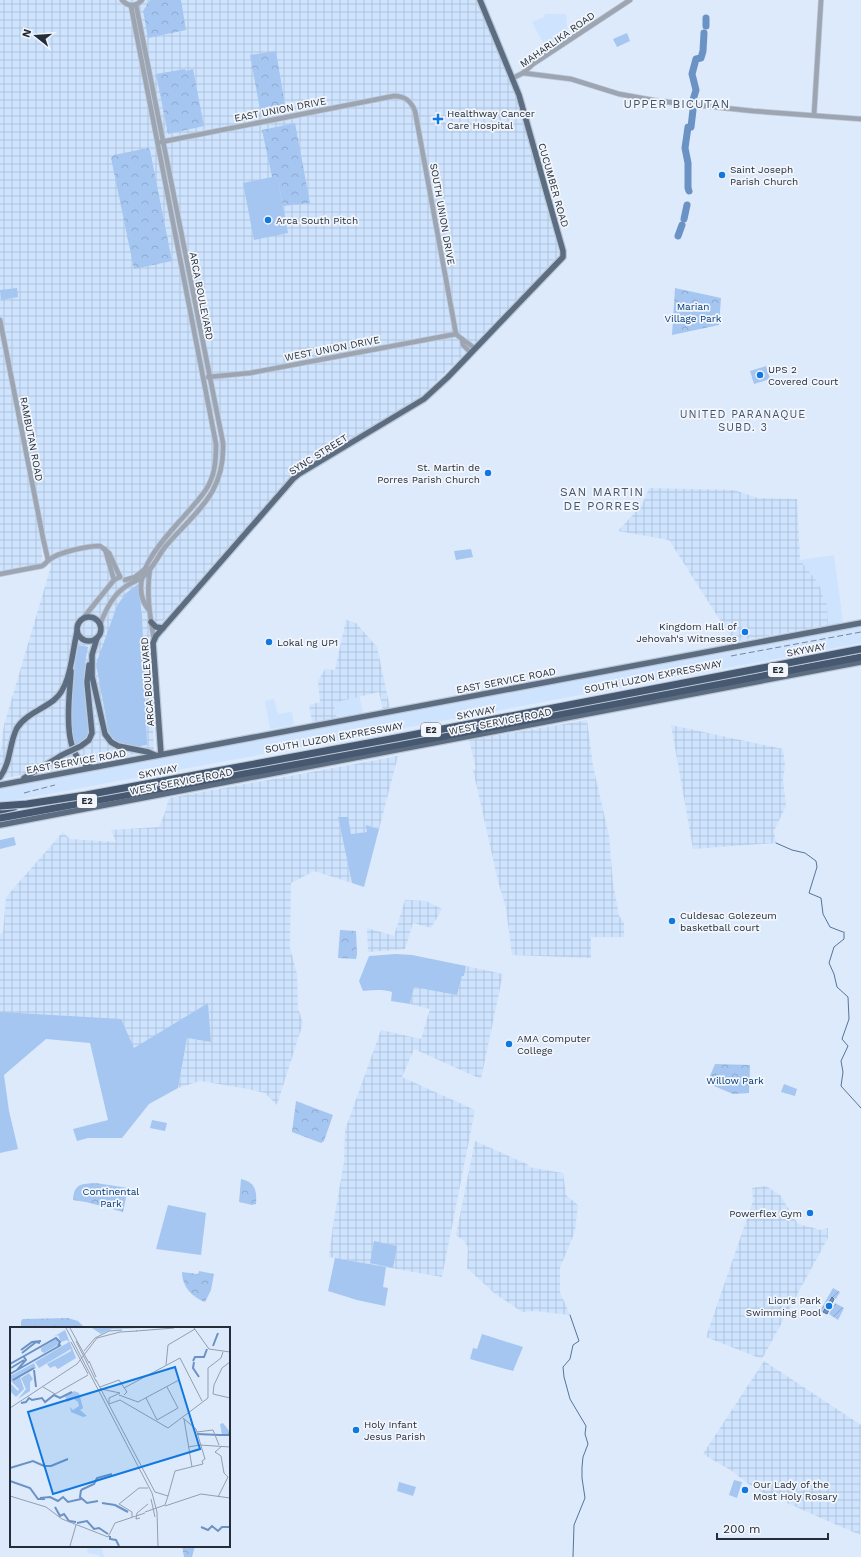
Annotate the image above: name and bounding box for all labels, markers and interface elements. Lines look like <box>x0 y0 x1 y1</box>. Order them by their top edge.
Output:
street label: MAHARLIKA ROAD <box>518 10 597 69</box>
north arrow <box>16 16 56 56</box>
text: N <box>20 27 34 39</box>
street label: EAST UNION DRIVE <box>233 95 327 124</box>
district label: UPPER BICUTAN <box>624 97 730 111</box>
place label: Healthway Cancer Care Hospital <box>447 108 535 131</box>
marker: Healthway Cancer Care Hospital <box>432 113 444 125</box>
street label: CUCUMBER ROAD <box>536 142 571 228</box>
street label: SOUTH UNION DRIVE <box>428 162 457 266</box>
place label: Saint Joseph Parish Church <box>730 164 798 187</box>
marker: Saint Joseph Parish Church <box>717 170 727 180</box>
marker: Arca South Pitch <box>263 215 273 225</box>
place label: Arca South Pitch <box>276 215 358 226</box>
street label: ARCA BOULEVARD <box>188 251 215 341</box>
park label: Marian Village Park <box>665 301 722 324</box>
street label: WEST UNION DRIVE <box>284 334 381 363</box>
place label: UPS 2 Covered Court <box>768 364 839 387</box>
marker: UPS 2 Covered Court <box>755 370 765 380</box>
street label: RAMBUTAN ROAD <box>18 396 45 482</box>
district label: UNITED PARANAQUE SUBD. 3 <box>680 408 806 434</box>
street label: SYNC STREET <box>287 432 350 477</box>
place label: St. Martin de Porres Parish Church <box>377 462 480 485</box>
marker: St. Martin de Porres Parish Church <box>483 468 493 478</box>
district label: SAN MARTIN DE PORRES <box>560 485 644 513</box>
place label: Kingdom Hall of Jehovah's Witnesses <box>636 621 737 644</box>
marker: Kingdom Hall of Jehovah's Witnesses <box>740 627 750 637</box>
street label: ARCA BOULEVARD <box>139 637 156 727</box>
marker: Lokal ng UP1 <box>264 637 274 647</box>
place label: Lokal ng UP1 <box>277 637 338 648</box>
street label: SKYWAY <box>786 640 827 659</box>
street label: SOUTH LUZON EXPRESSWAY <box>583 658 723 695</box>
road number: E2 <box>768 663 788 677</box>
street label: EAST SERVICE ROAD <box>455 665 557 696</box>
street label: SKYWAY <box>456 703 497 722</box>
street label: WEST SERVICE ROAD <box>448 706 552 737</box>
street label: SOUTH LUZON EXPRESSWAY <box>264 720 404 755</box>
road number: E2 <box>421 723 441 737</box>
street label: EAST SERVICE ROAD <box>25 747 127 776</box>
street label: SKYWAY <box>138 762 179 781</box>
street label: WEST SERVICE ROAD <box>129 766 233 797</box>
road number: E2 <box>77 794 97 808</box>
place label: Culdesac Golezeum basketball court <box>680 910 777 933</box>
marker: Culdesac Golezeum basketball court <box>667 916 677 926</box>
place label: AMA Computer College <box>517 1033 591 1056</box>
marker: AMA Computer College <box>504 1039 514 1049</box>
park label: Willow Park <box>706 1075 764 1086</box>
park label: Continental Park <box>83 1186 139 1209</box>
place label: Powerflex Gym <box>729 1208 802 1219</box>
marker: Powerflex Gym <box>805 1208 815 1218</box>
place label: Lion's Park Swimming Pool <box>746 1295 821 1318</box>
marker: Lion's Park Swimming Pool <box>824 1301 834 1311</box>
inset map <box>10 1327 230 1547</box>
place label: Holy Infant Jesus Parish <box>364 1419 425 1442</box>
marker: Holy Infant Jesus Parish <box>351 1425 361 1435</box>
place label: Our Lady of the Most Holy Rosary <box>753 1479 838 1502</box>
marker: Our Lady of the Most Holy Rosary <box>740 1485 750 1495</box>
scale bar <box>717 1515 828 1541</box>
text: 200 m <box>723 1522 760 1536</box>

